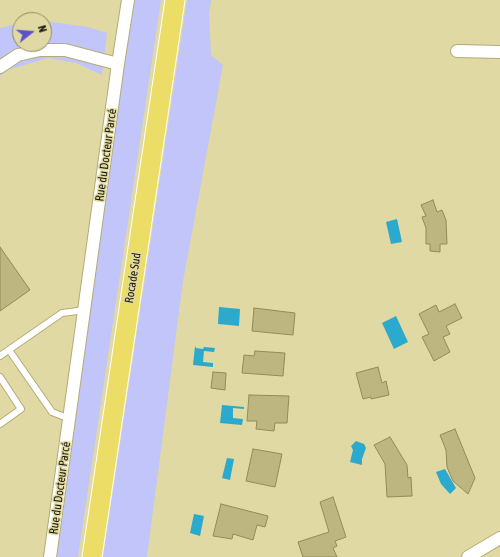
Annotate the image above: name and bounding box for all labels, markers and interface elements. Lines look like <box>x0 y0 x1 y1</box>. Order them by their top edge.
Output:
north arrow <box>12 12 52 52</box>
text: N <box>36 24 49 34</box>
street label: Rue du Docteur Parcé <box>92 108 120 202</box>
street label: Rocade Sud <box>122 252 144 304</box>
street label: Rue du Docteur Parcé <box>46 441 74 535</box>

